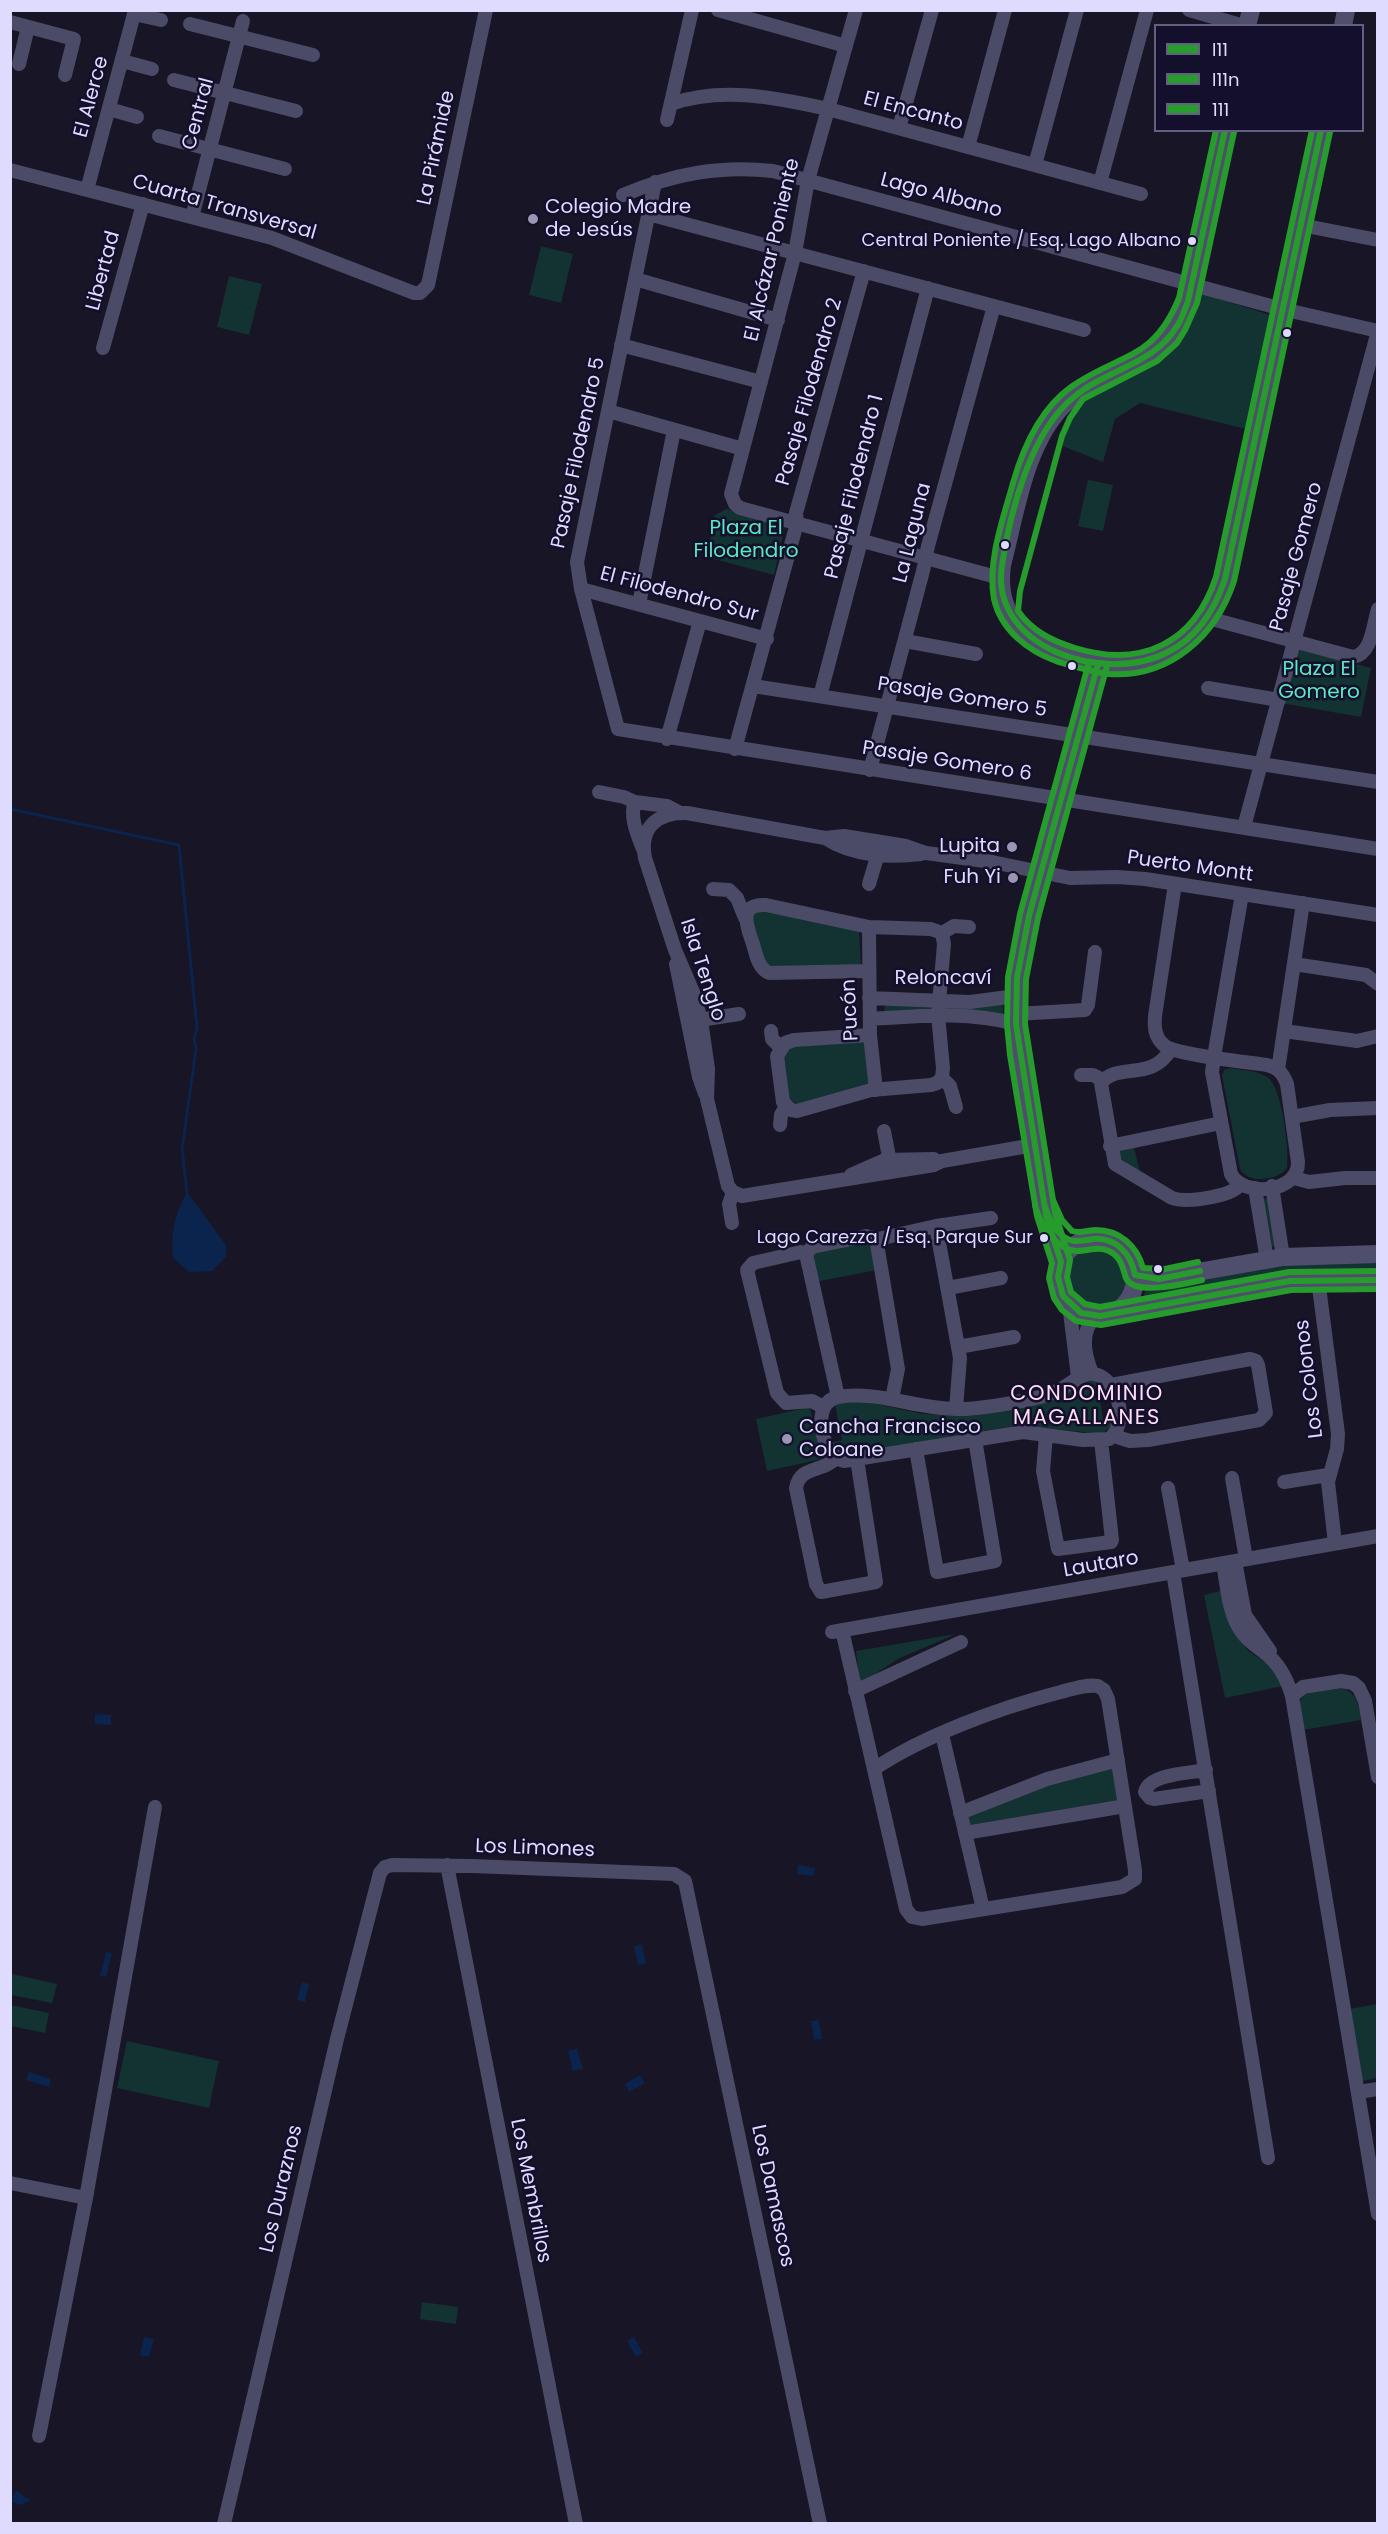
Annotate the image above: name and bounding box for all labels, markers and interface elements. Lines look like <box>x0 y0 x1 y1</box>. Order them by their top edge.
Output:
legend <box>1154 24 1364 132</box>
text: I11 <box>1212 37 1228 62</box>
street label: El Alerce <box>70 54 114 140</box>
text: I11n <box>1212 67 1239 92</box>
street label: Central <box>178 75 220 153</box>
street label: El Encanto <box>861 87 965 137</box>
street label: La Pirámide <box>413 89 461 207</box>
text: 111 <box>1212 97 1229 122</box>
street label: El Alcázar Poniente <box>740 156 806 344</box>
street label: Lago Albano <box>878 168 1004 224</box>
street label: Cuarta Transversal <box>129 170 319 246</box>
place label: Colegio Madre de Jesús <box>545 196 691 243</box>
marker: Colegio Madre de Jesús <box>526 212 540 226</box>
street label: Libertad <box>82 229 126 313</box>
place label: Central Poniente / Esq. Lago Albano <box>862 230 1181 252</box>
marker: Central Poniente / Esq. Lago Albano <box>1186 235 1198 247</box>
street label: Pasaje Filodendro 2 <box>772 296 848 488</box>
unlabelled marker <box>1281 327 1293 339</box>
street label: Pasaje Filodendro 5 <box>547 355 611 551</box>
street label: Pasaje Filodendro 1 <box>821 393 889 581</box>
street label: La Laguna <box>889 480 937 586</box>
street label: Pasaje Gomero <box>1266 480 1328 634</box>
park label: Plaza El Filodendro <box>693 517 799 564</box>
unlabelled marker <box>999 539 1011 551</box>
street label: El Filodendro Sur <box>597 562 761 628</box>
park label: Plaza El Gomero <box>1278 658 1360 705</box>
unlabelled marker <box>1066 660 1078 672</box>
street label: Pasaje Gomero 5 <box>876 673 1048 723</box>
street label: Pasaje Gomero 6 <box>860 737 1034 787</box>
place label: Lupita <box>939 835 1000 859</box>
marker: Lupita <box>1005 840 1019 854</box>
street label: Puerto Montt <box>1125 846 1255 888</box>
place label: Fuh Yi <box>943 866 1001 890</box>
marker: Fuh Yi <box>1006 871 1020 885</box>
street label: Isla Tenglo <box>674 916 730 1024</box>
street label: Reloncaví <box>895 967 991 991</box>
street label: Pucón <box>837 978 865 1042</box>
place label: Lago Carezza / Esq. Parque Sur <box>757 1227 1033 1249</box>
marker: Lago Carezza / Esq. Parque Sur <box>1038 1232 1050 1244</box>
unlabelled marker <box>1152 1263 1164 1275</box>
street label: Los Colonos <box>1291 1318 1329 1440</box>
district label: CONDOMINIO MAGALLANES <box>1010 1382 1164 1432</box>
place label: Cancha Francisco Coloane <box>799 1416 981 1463</box>
marker: Cancha Francisco Coloane <box>780 1432 794 1446</box>
street label: Lautaro <box>1061 1547 1141 1583</box>
street label: Los Limones <box>475 1835 595 1863</box>
street label: Los Membrillos <box>504 2117 556 2265</box>
street label: Los Duraznos <box>256 2123 308 2255</box>
street label: Los Damascos <box>745 2123 799 2269</box>

